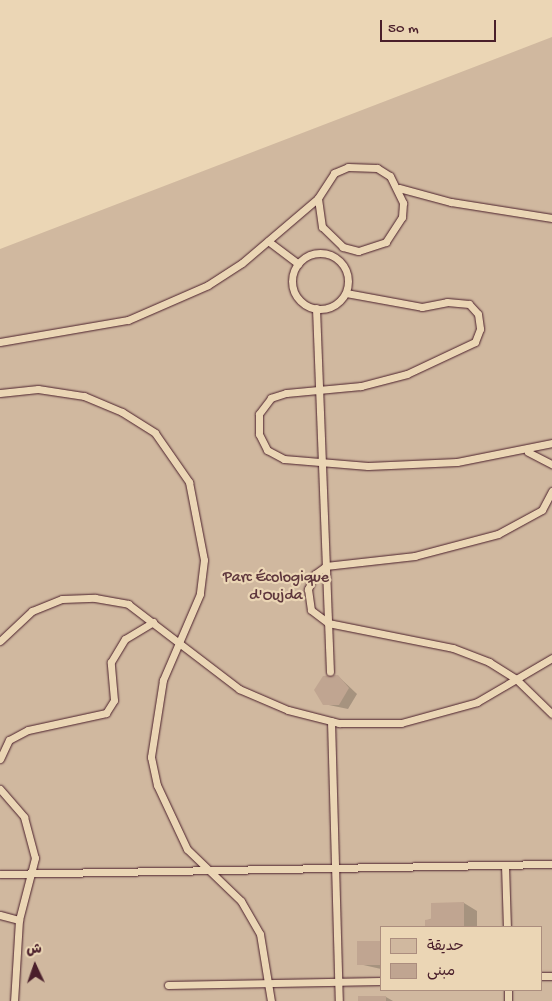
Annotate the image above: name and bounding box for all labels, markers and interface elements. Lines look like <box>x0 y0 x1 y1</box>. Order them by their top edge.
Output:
scale bar <box>382 10 498 42</box>
text: 50 m <box>388 20 419 38</box>
park label: Parc Écologique d'Oujda <box>223 569 329 607</box>
legend <box>380 926 542 991</box>
text: حديقة <box>427 938 464 956</box>
north arrow <box>10 941 60 991</box>
text: ش <box>26 942 42 959</box>
text: مبنى <box>427 963 455 981</box>

